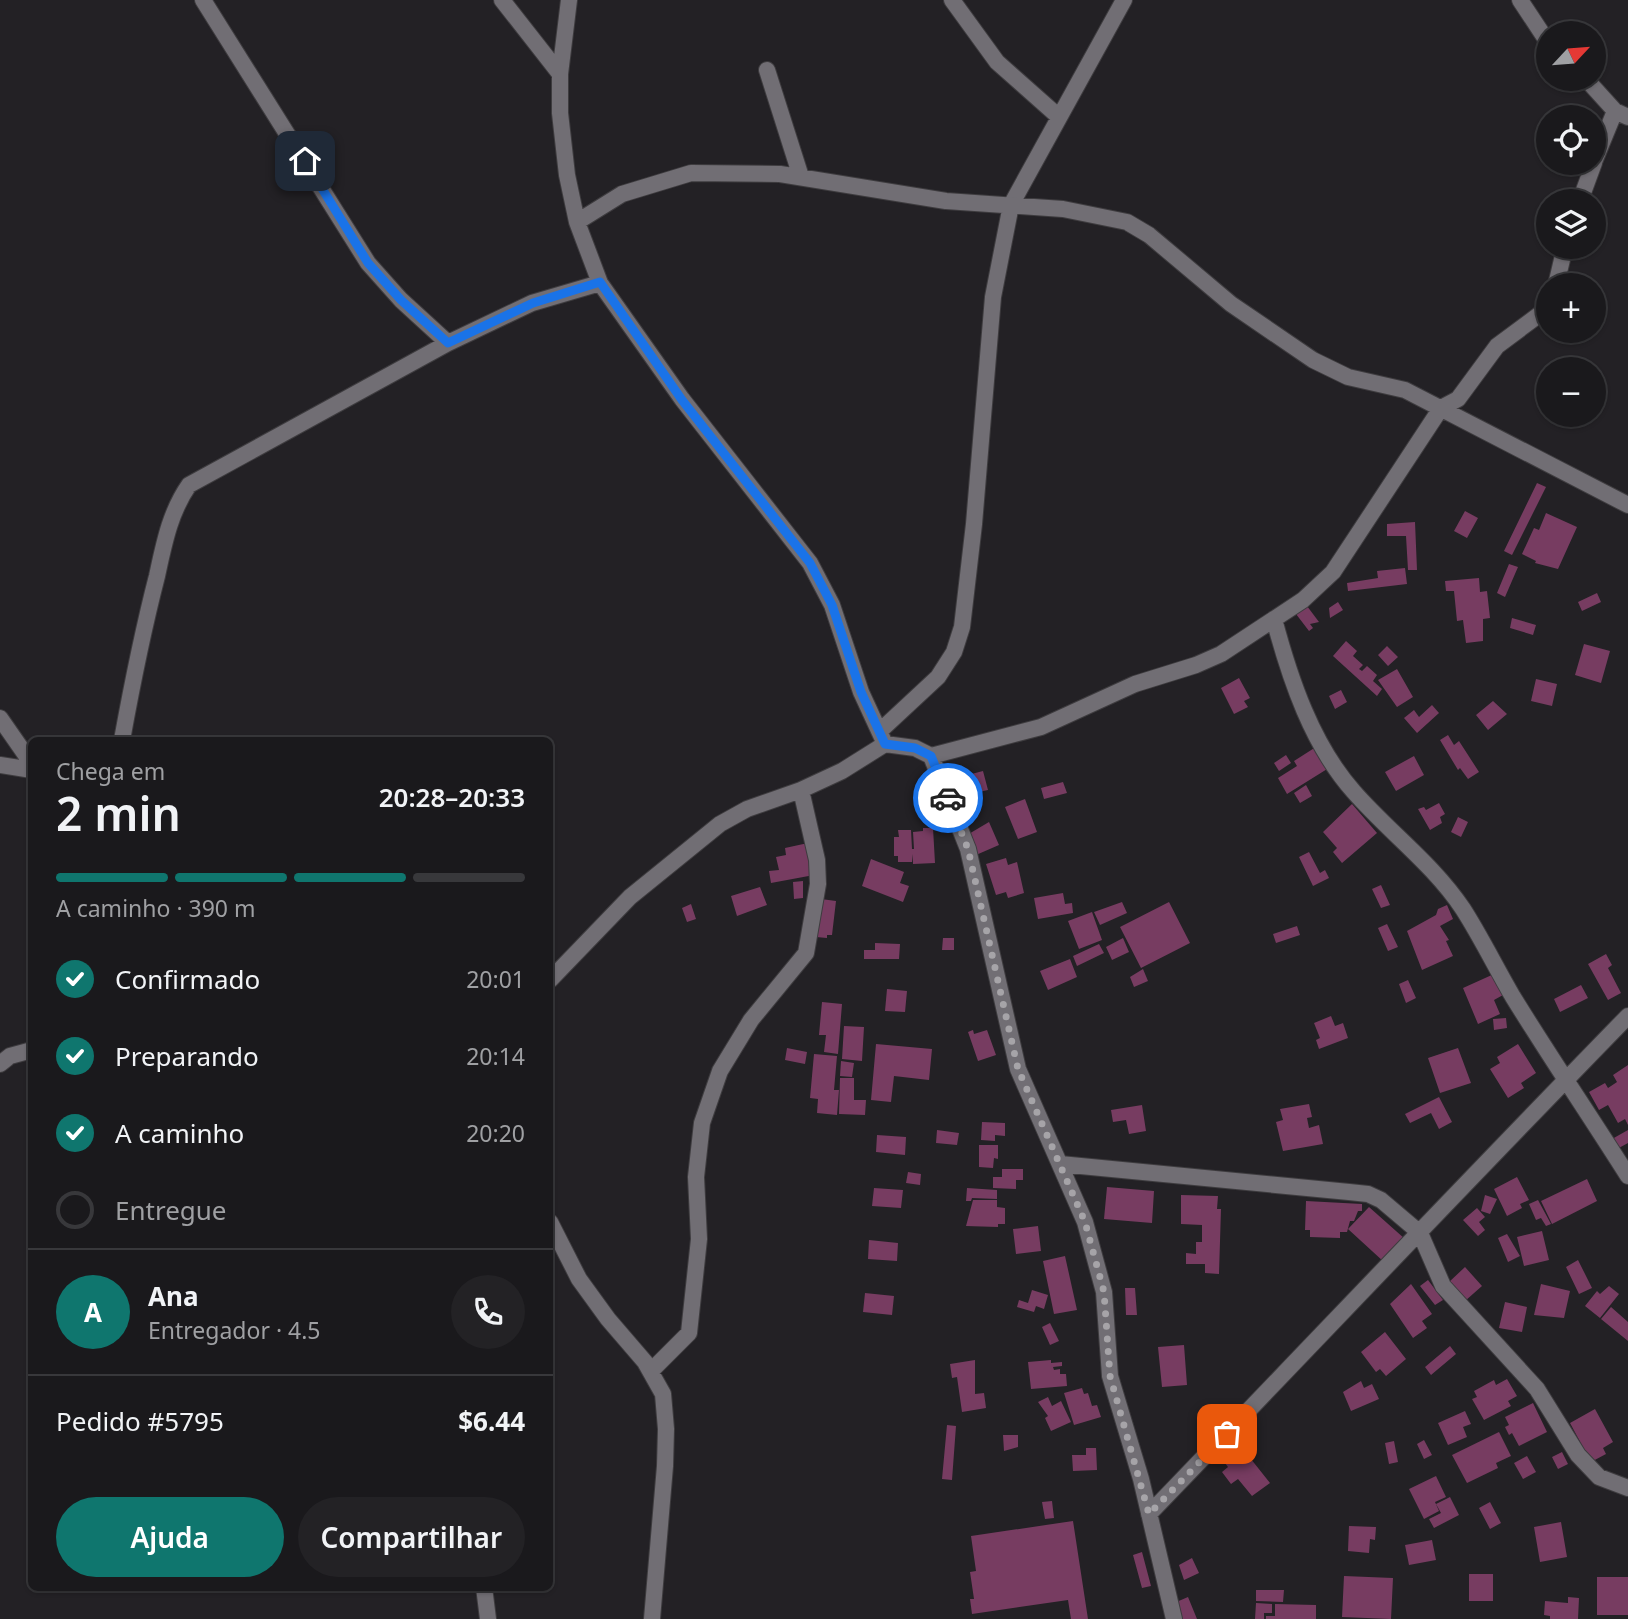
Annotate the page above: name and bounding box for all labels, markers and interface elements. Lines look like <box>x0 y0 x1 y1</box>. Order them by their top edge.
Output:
north arrow <box>1536 21 1606 91</box>
map controls <box>1536 21 1606 427</box>
button: locate <box>1536 105 1606 175</box>
pin <box>275 131 335 191</box>
icon: home <box>286 142 324 180</box>
button: layers <box>1536 189 1606 259</box>
button: + <box>1536 273 1606 343</box>
button: − <box>1536 357 1606 427</box>
text: Chega em <box>56 755 165 787</box>
courier <box>913 763 983 833</box>
text: 20:28–20:33 <box>379 779 525 815</box>
icon: car <box>929 779 967 817</box>
text: 2 min <box>56 782 181 844</box>
text: A caminho · 390 m <box>56 892 255 924</box>
icon: check <box>56 960 94 998</box>
text: Confirmado <box>115 961 260 997</box>
text: 20:01 <box>466 963 525 995</box>
icon: check <box>56 1037 94 1075</box>
text: Preparando <box>115 1038 259 1074</box>
text: 20:14 <box>466 1040 525 1072</box>
icon: check <box>56 1114 94 1152</box>
text: A caminho <box>115 1115 244 1151</box>
text: 20:20 <box>466 1117 525 1149</box>
text: Entregue <box>115 1192 227 1228</box>
button: phone <box>451 1275 525 1349</box>
text: Ana <box>148 1278 198 1314</box>
text: A <box>84 1294 102 1330</box>
text: Entregador · 4.5 <box>148 1314 321 1346</box>
text: Pedido #5795 <box>56 1403 224 1439</box>
text: $6.44 <box>458 1403 525 1439</box>
pin <box>1197 1404 1257 1464</box>
icon: bag <box>1208 1415 1246 1453</box>
button: Ajuda <box>56 1497 284 1577</box>
button: Compartilhar <box>298 1497 525 1577</box>

